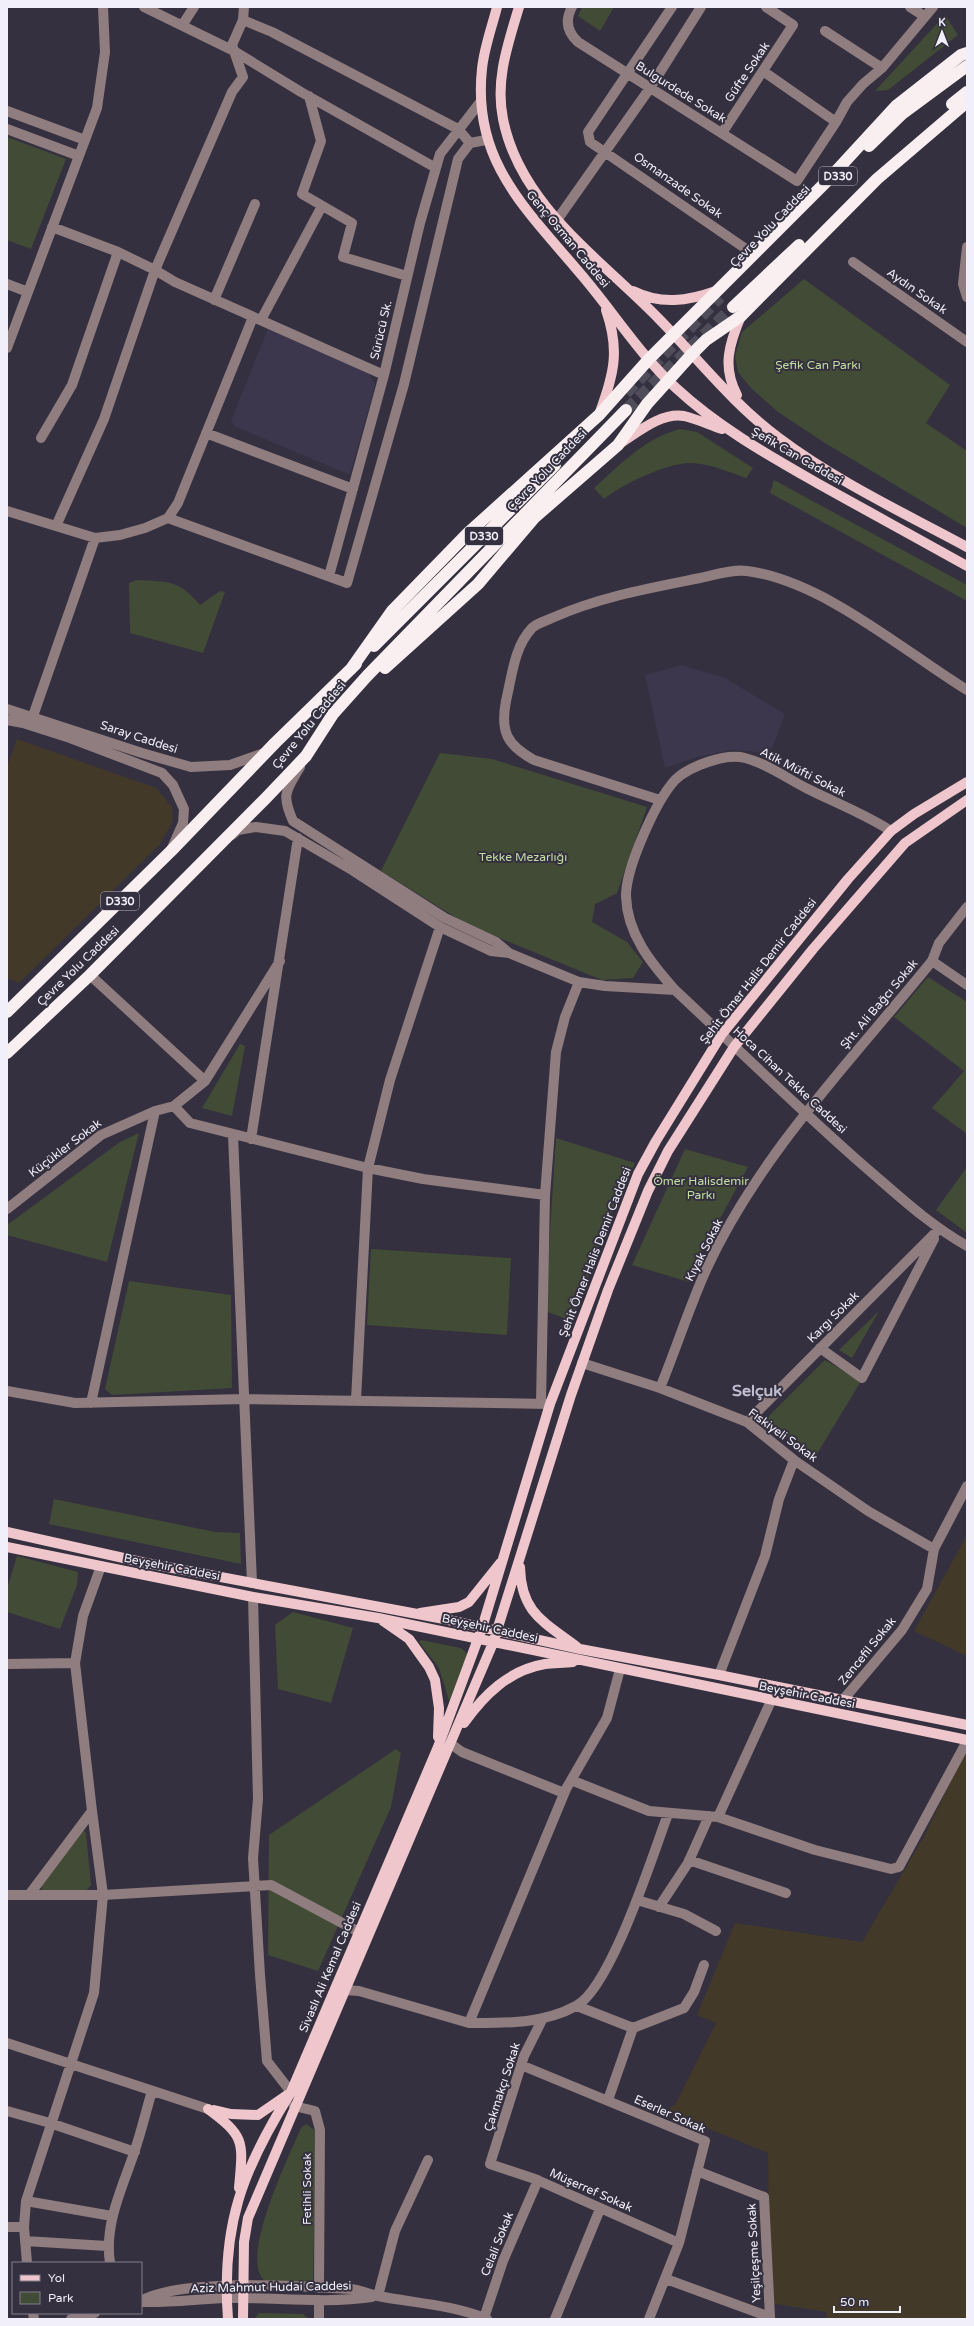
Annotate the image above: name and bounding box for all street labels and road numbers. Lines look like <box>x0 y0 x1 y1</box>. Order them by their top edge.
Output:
street label: Güfte Sokak <box>722 39 773 105</box>
street label: Bulgurdede Sokak <box>633 58 729 126</box>
street label: Osmanzade Sokak <box>631 149 725 221</box>
road number: D330 <box>819 167 857 185</box>
street label: Çevre Yolu Caddesi <box>727 182 813 270</box>
street label: Genç Osman Caddesi <box>523 188 613 290</box>
street label: Aydın Sokak <box>884 265 950 317</box>
street label: Sürücü Sk. <box>367 299 395 361</box>
street label: Şefik Can Caddesi <box>749 424 845 488</box>
street label: Çevre Yolu Caddesi <box>504 426 590 514</box>
road number: D330 <box>465 527 503 545</box>
street label: Çevre Yolu Caddesi <box>269 678 349 772</box>
street label: Saray Caddesi <box>98 718 180 756</box>
street label: Atik Müfti Sokak <box>758 744 849 800</box>
road number: D330 <box>101 892 139 910</box>
street label: Şehit Ömer Halis Demir Caddesi <box>697 895 819 1047</box>
street label: Çevre Yolu Caddesi <box>34 923 122 1009</box>
street label: Şht. Ali Bağcı Sokak <box>837 956 921 1052</box>
street label: Hoca Cihan Tekke Caddesi <box>730 1024 850 1136</box>
street label: Küçükler Sokak <box>26 1116 105 1180</box>
street label: Şehit Ömer Halis Demir Caddesi <box>556 1165 634 1339</box>
street label: Kıyak Sokak <box>682 1216 726 1284</box>
street label: Kargı Sokak <box>804 1288 862 1346</box>
street label: Fıskiyeli Sokak <box>746 1405 821 1465</box>
street label: Beyşehir Caddesi <box>123 1551 221 1583</box>
street label: Beyşehir Caddesi <box>441 1611 539 1645</box>
street label: Zencefil Sokak <box>835 1614 899 1688</box>
street label: Beyşehir Caddesi <box>758 1679 856 1711</box>
street label: Sivaslı Ali Kemal Caddesi <box>296 1900 364 2034</box>
street label: Çakmakçı Sokak <box>481 2040 523 2133</box>
street label: Eserler Sokak <box>632 2092 708 2136</box>
street label: Fetihli Sokak <box>300 2153 314 2225</box>
street label: Müşerref Sokak <box>547 2165 635 2215</box>
street label: Yeşilçeşme Sokak <box>744 2202 764 2303</box>
street label: Celali Sokak <box>478 2209 516 2278</box>
street label: Aziz Mahmut Hudai Caddesi <box>190 2279 352 2295</box>

